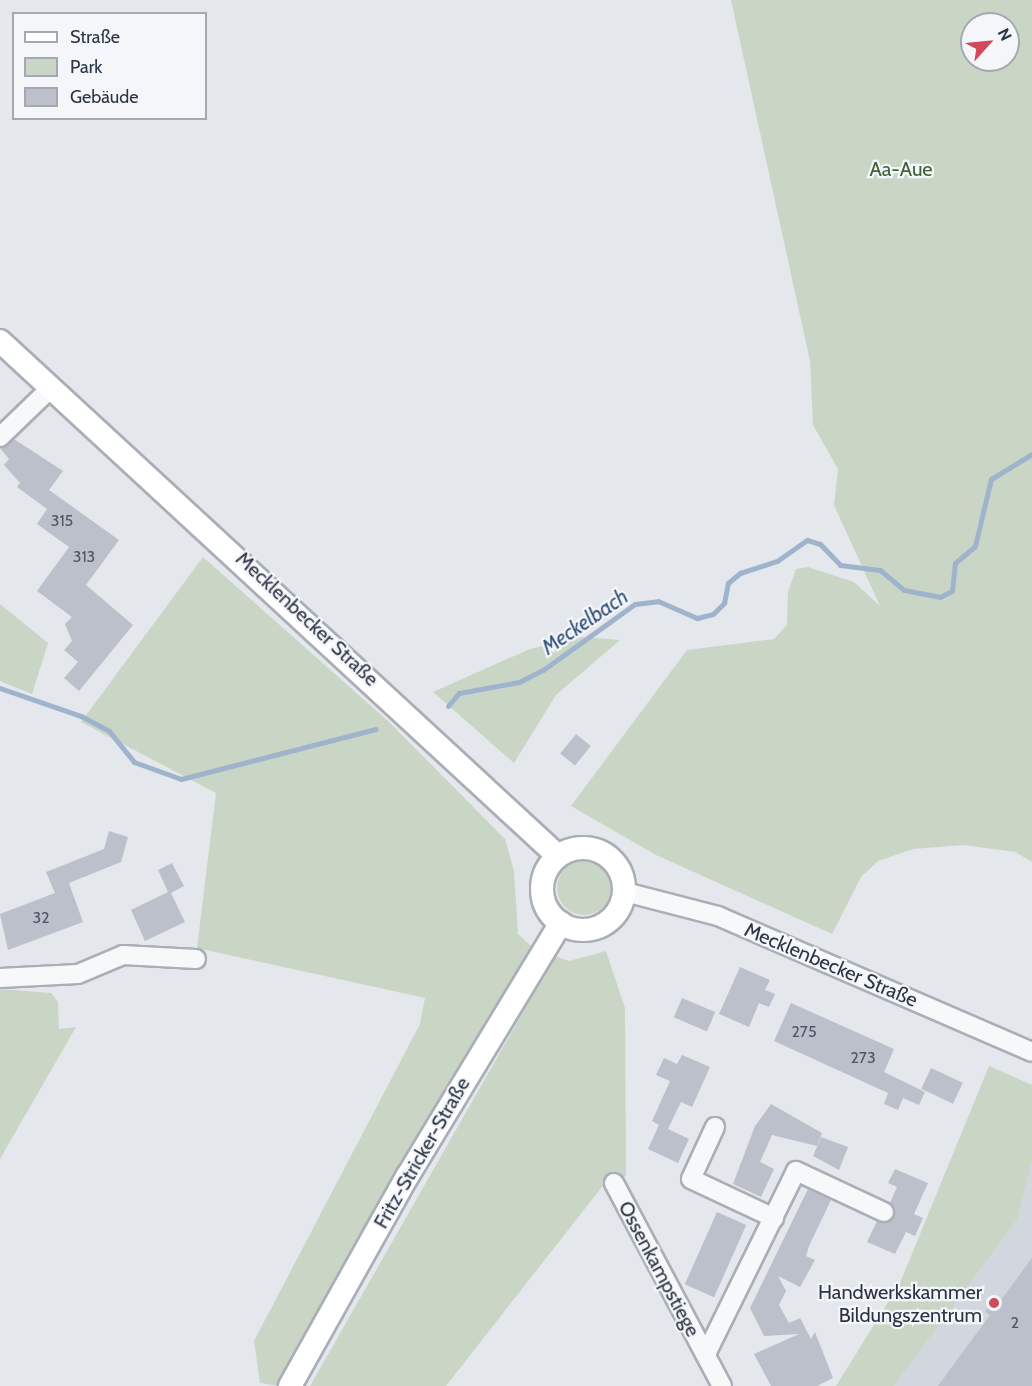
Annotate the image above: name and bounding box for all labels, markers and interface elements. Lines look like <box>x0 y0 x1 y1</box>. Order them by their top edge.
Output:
legend <box>12 12 207 120</box>
north arrow <box>960 12 1020 72</box>
text: N <box>994 25 1016 44</box>
text: Straße <box>70 26 120 48</box>
text: Park <box>70 56 102 78</box>
text: Gebäude <box>70 86 139 108</box>
park label: Aa-Aue <box>869 157 933 181</box>
house number: 315 <box>51 511 73 531</box>
house number: 313 <box>73 547 95 567</box>
street label: Mecklenbecker Straße <box>231 547 383 691</box>
water label: Meckelbach <box>537 584 633 660</box>
house number: 32 <box>32 908 50 928</box>
street label: Mecklenbecker Straße <box>741 918 921 1012</box>
house number: 275 <box>791 1022 817 1042</box>
house number: 273 <box>850 1048 876 1068</box>
street label: Fritz-Stricker-Straße <box>369 1073 475 1233</box>
street label: Ossenkampstiege <box>613 1197 705 1341</box>
place label: Handwerkskammer Bildungszentrum <box>818 1280 982 1327</box>
marker: Handwerkskammer Bildungszentrum <box>987 1296 1001 1310</box>
house number: 2 <box>1011 1313 1019 1333</box>

